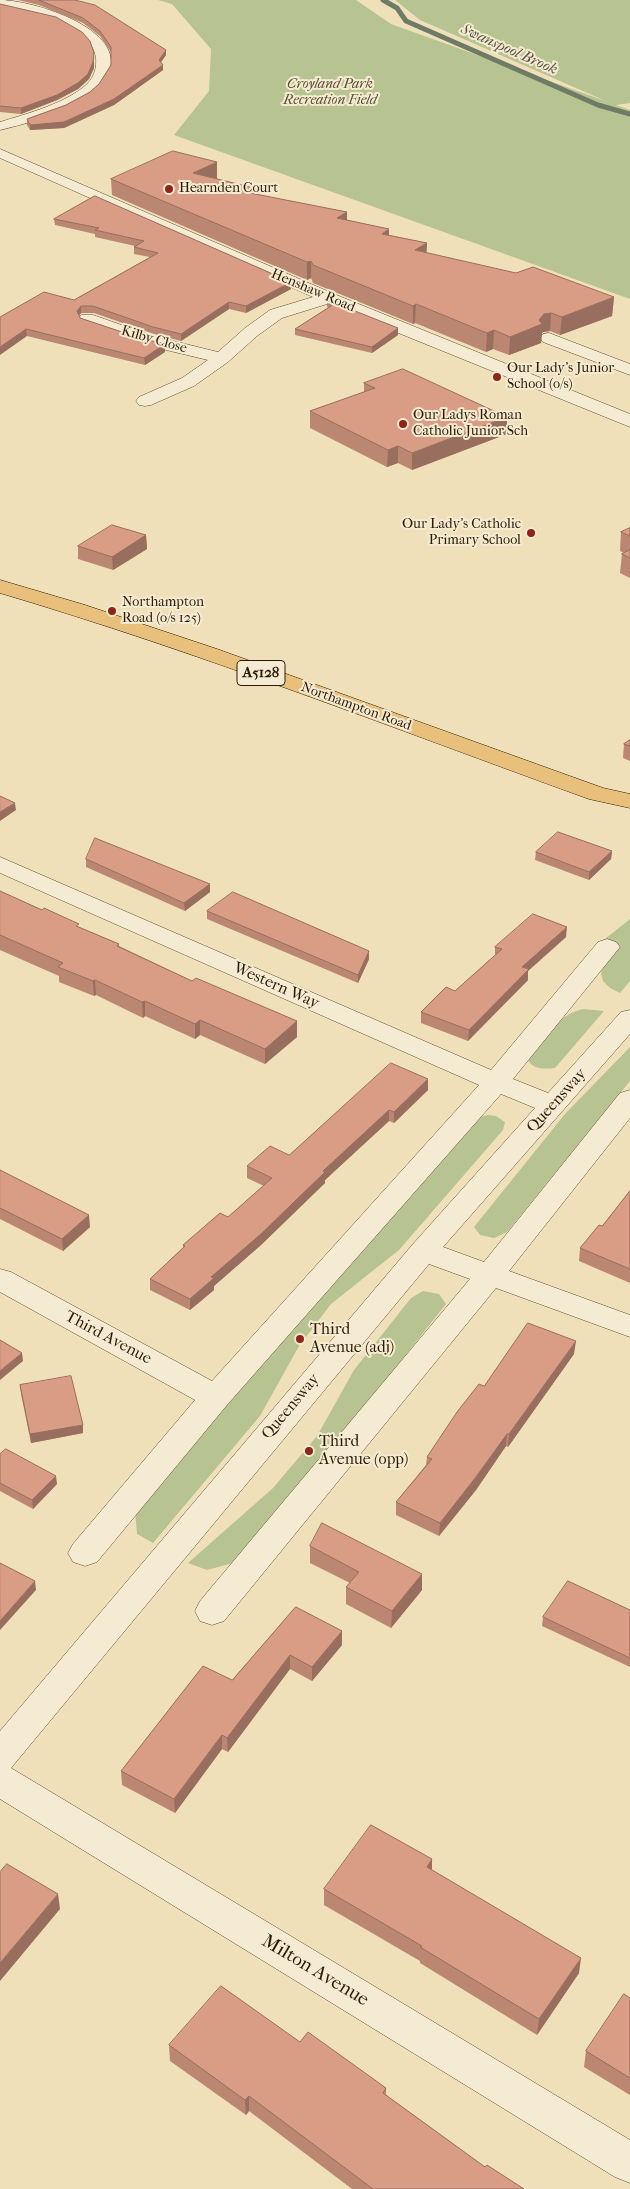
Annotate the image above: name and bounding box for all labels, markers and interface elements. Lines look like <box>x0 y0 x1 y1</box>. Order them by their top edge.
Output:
water label: Swanspool Brook <box>458 21 560 79</box>
park label: Croyland Park Recreation Field <box>283 77 377 110</box>
place label: Hearnden Court <box>179 181 278 197</box>
marker: Hearnden Court <box>163 183 175 195</box>
street label: Henshaw Road <box>268 266 358 316</box>
street label: Kilby Close <box>119 323 189 357</box>
place label: Our Lady's Junior School (o/s) <box>507 361 614 394</box>
marker: Our Lady's Junior School (o/s) <box>491 371 503 383</box>
place label: Our Ladys Roman Catholic Junior Sch <box>413 408 528 441</box>
marker: Our Ladys Roman Catholic Junior Sch <box>397 418 409 430</box>
place label: Our Lady's Catholic Primary School <box>402 517 521 550</box>
marker: Our Lady's Catholic Primary School <box>525 527 537 539</box>
place label: Northampton Road (o/s 125) <box>122 595 204 628</box>
marker: Northampton Road (o/s 125) <box>106 605 118 617</box>
road number: A5128 <box>237 660 285 686</box>
street label: Northampton Road <box>299 679 413 735</box>
street label: Western Way <box>230 959 322 1013</box>
street label: Queensway <box>523 1065 591 1137</box>
street label: Third Avenue <box>61 1307 155 1369</box>
place label: Third Avenue (adj) <box>310 1320 394 1358</box>
marker: Third Avenue (adj) <box>294 1333 306 1345</box>
street label: Queensway <box>258 1370 324 1444</box>
place label: Third Avenue (opp) <box>319 1432 408 1470</box>
marker: Third Avenue (opp) <box>303 1445 315 1457</box>
street label: Milton Avenue <box>257 1930 373 2012</box>

